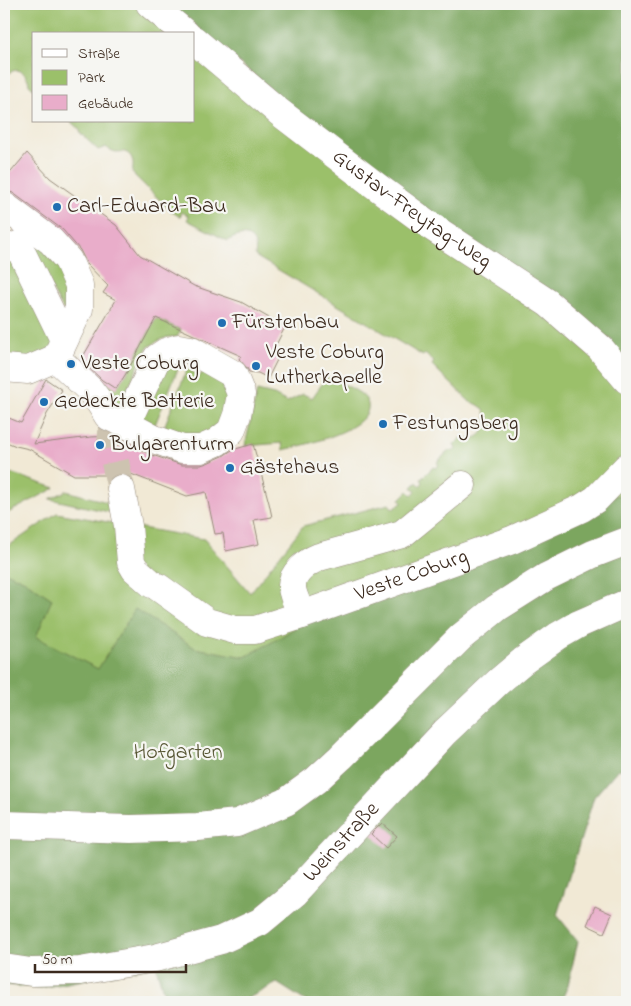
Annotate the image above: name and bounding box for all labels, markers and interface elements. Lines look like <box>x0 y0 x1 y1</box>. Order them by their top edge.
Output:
legend <box>32 32 195 122</box>
text: Straße <box>78 43 120 65</box>
text: Park <box>78 67 106 89</box>
text: Gebäude <box>78 93 134 115</box>
street label: Gustav-Freytag-Weg <box>325 142 498 278</box>
place label: Carl-Eduard-Bau <box>67 191 226 223</box>
marker: Carl-Eduard-Bau <box>51 201 63 213</box>
place label: Fürstenbau <box>231 307 339 339</box>
marker: Fürstenbau <box>216 317 228 329</box>
place label: Veste Coburg Lutherkapelle <box>265 337 384 394</box>
place label: Veste Coburg <box>80 348 199 381</box>
marker: Veste Coburg <box>65 358 77 370</box>
marker: Veste Coburg Lutherkapelle <box>250 360 262 372</box>
place label: Gedeckte Batterie <box>54 386 214 418</box>
marker: Gedeckte Batterie <box>38 396 50 408</box>
place label: Festungsberg <box>392 408 518 441</box>
marker: Festungsberg <box>377 418 389 430</box>
place label: Bulgarenturm <box>109 429 234 462</box>
marker: Bulgarenturm <box>94 439 106 451</box>
place label: Gästehaus <box>240 452 339 484</box>
marker: Gästehaus <box>224 462 236 474</box>
street label: Veste Coburg <box>350 541 473 611</box>
park label: Hofgarten <box>133 737 223 770</box>
street label: Weinstraße <box>296 795 388 890</box>
scale bar <box>35 941 186 973</box>
text: 50 m <box>42 949 73 971</box>

